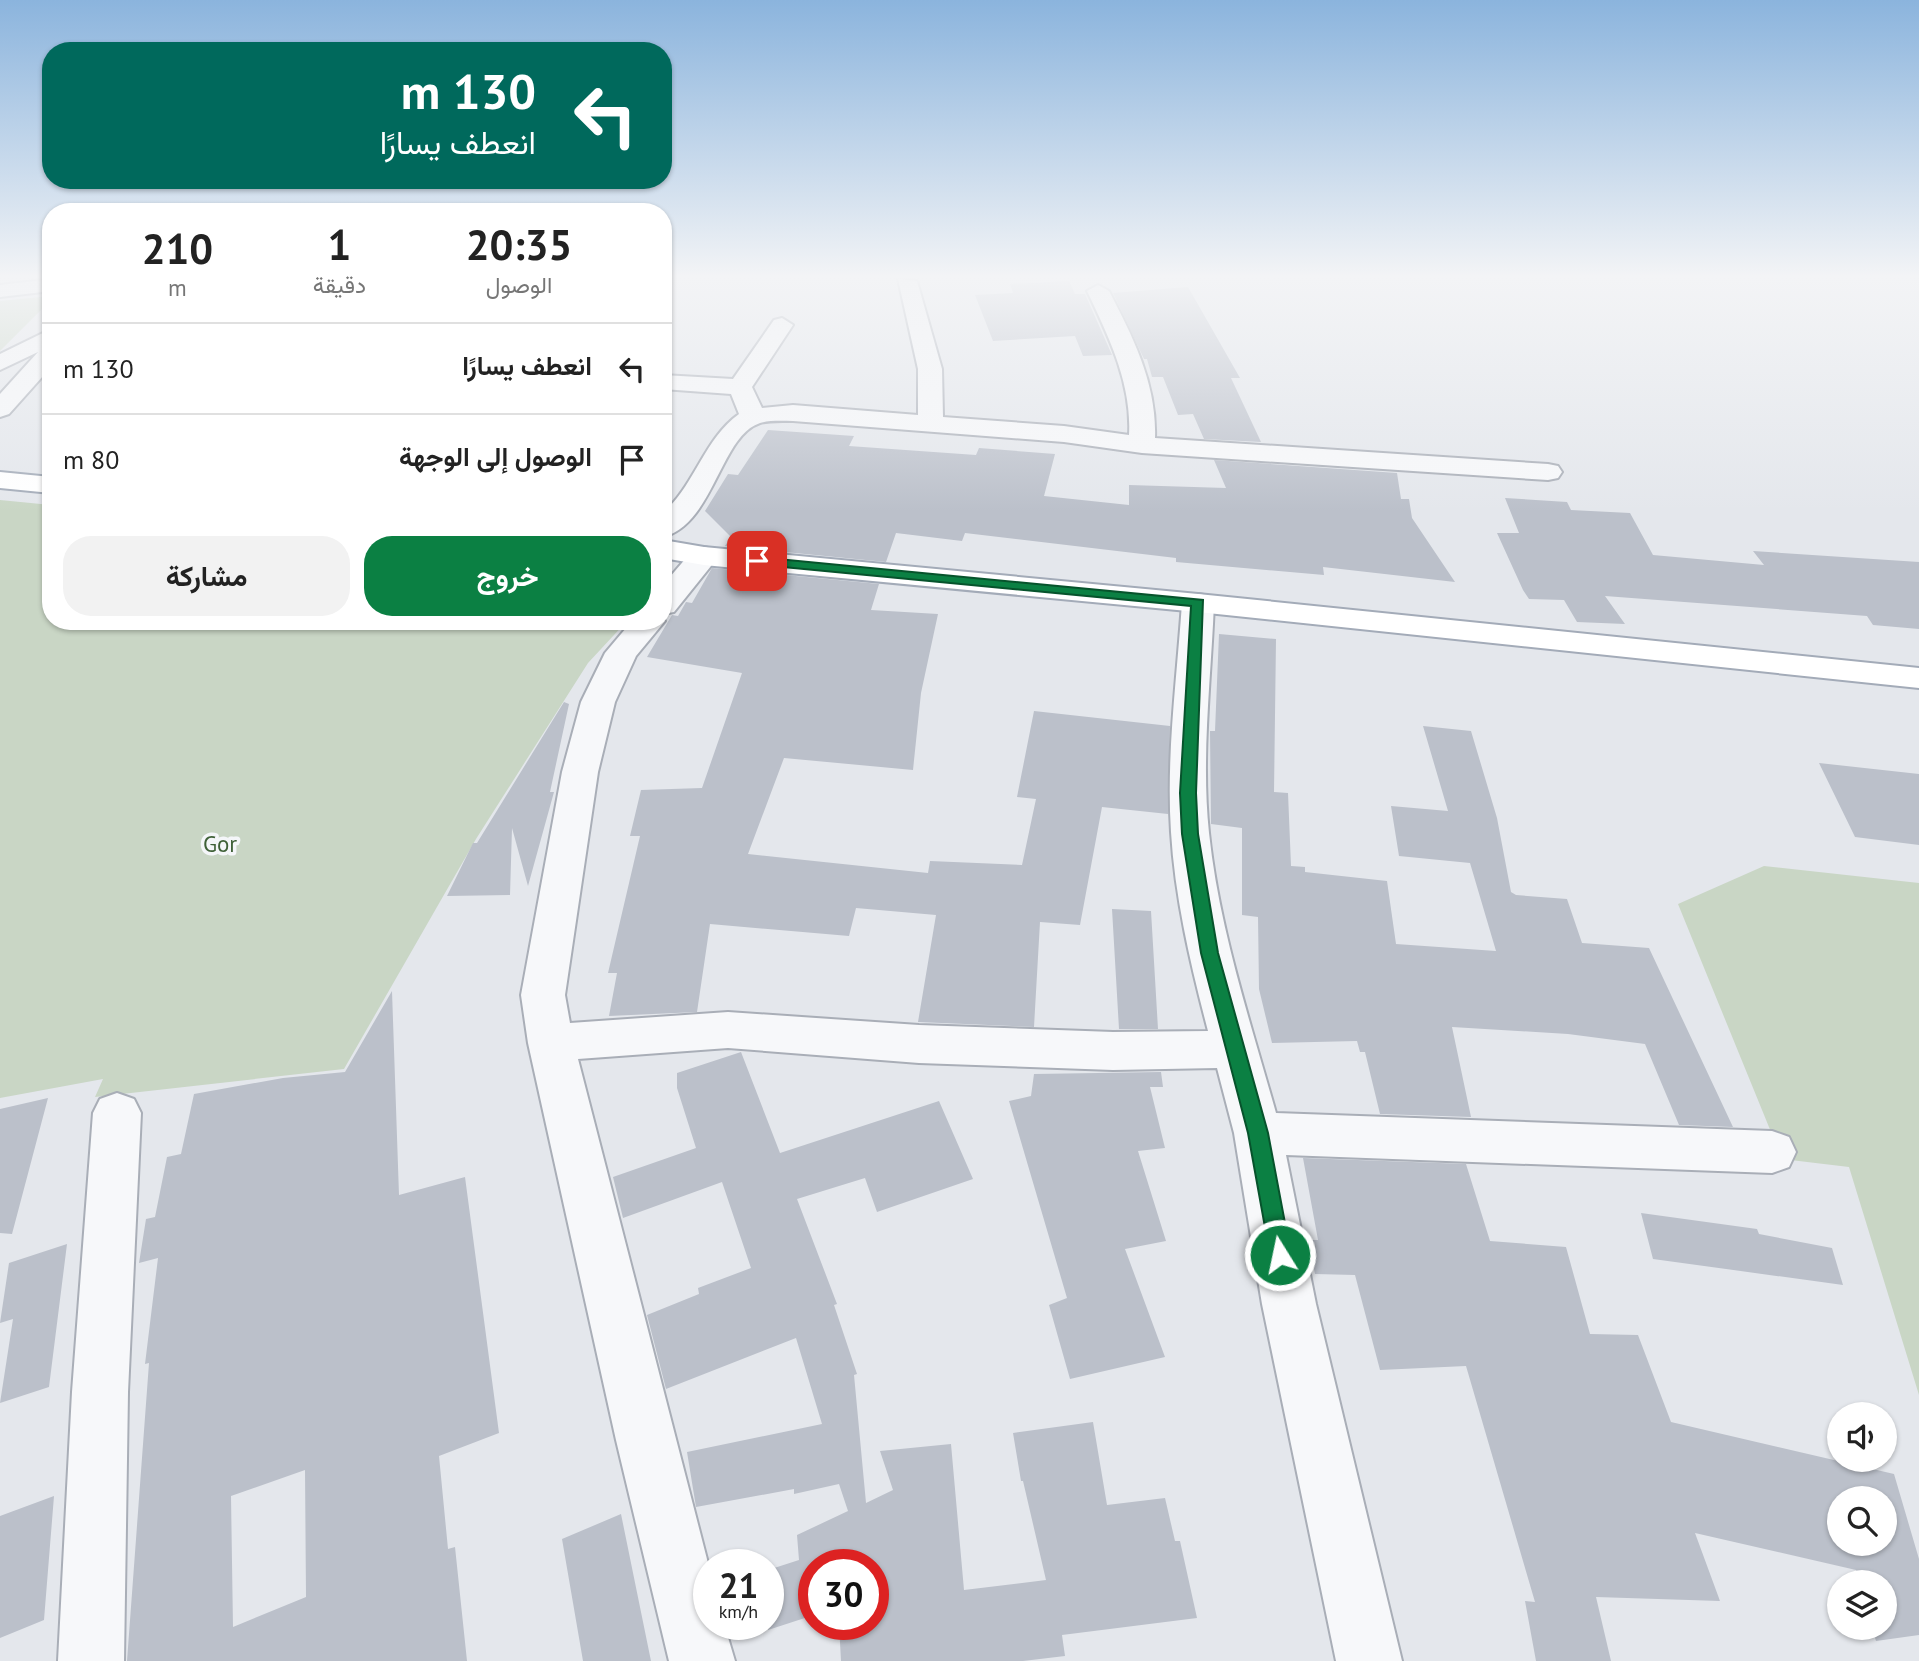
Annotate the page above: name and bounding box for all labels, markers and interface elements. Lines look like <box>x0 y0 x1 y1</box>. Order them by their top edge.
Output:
text: 130 m <box>401 59 536 123</box>
icon: left <box>560 70 651 161</box>
text: انعطف يسارًا <box>380 121 536 163</box>
text: 1 <box>328 217 351 272</box>
text: 20:35 <box>466 217 572 272</box>
text: 210 <box>142 221 213 276</box>
text: دقيقة <box>313 270 366 299</box>
text: الوصول <box>486 270 552 299</box>
text: m <box>168 273 187 302</box>
text: انعطف يسارًا <box>462 349 592 382</box>
icon: left <box>613 350 651 388</box>
text: 130 m <box>63 352 134 385</box>
text: الوصول إلى الوجهة <box>399 440 592 473</box>
icon: arrive <box>613 441 651 479</box>
text: 80 m <box>63 443 119 476</box>
pin <box>727 531 787 591</box>
button: مشاركة <box>63 536 350 616</box>
button: خروج <box>364 536 651 616</box>
icon: arrive <box>738 542 776 580</box>
park label: Gor <box>203 829 237 858</box>
position arrow <box>1243 1218 1317 1292</box>
map controls <box>1827 1402 1897 1640</box>
button: sound <box>1827 1402 1897 1472</box>
button: search <box>1827 1486 1897 1556</box>
speed limit sign: 30 <box>798 1549 889 1640</box>
text: 21 <box>719 1562 758 1608</box>
button: layers <box>1827 1570 1897 1640</box>
text: km/h <box>719 1600 758 1623</box>

